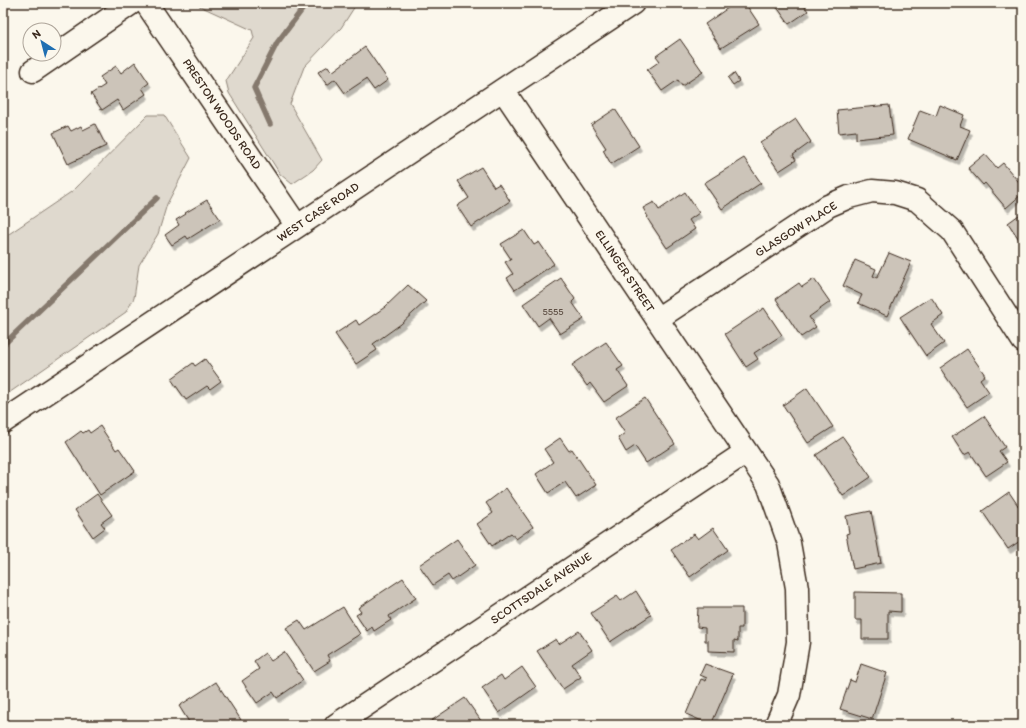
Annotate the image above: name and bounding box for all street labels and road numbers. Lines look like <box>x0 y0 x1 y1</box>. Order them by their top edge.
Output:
street label: PRESTON WOODS ROAD <box>180 56 264 172</box>
street label: WEST CASE ROAD <box>274 179 362 245</box>
street label: GLASGOW PLACE <box>753 198 840 260</box>
street label: ELLINGER STREET <box>592 227 658 315</box>
street label: SCOTTSDALE AVENUE <box>488 549 594 627</box>

